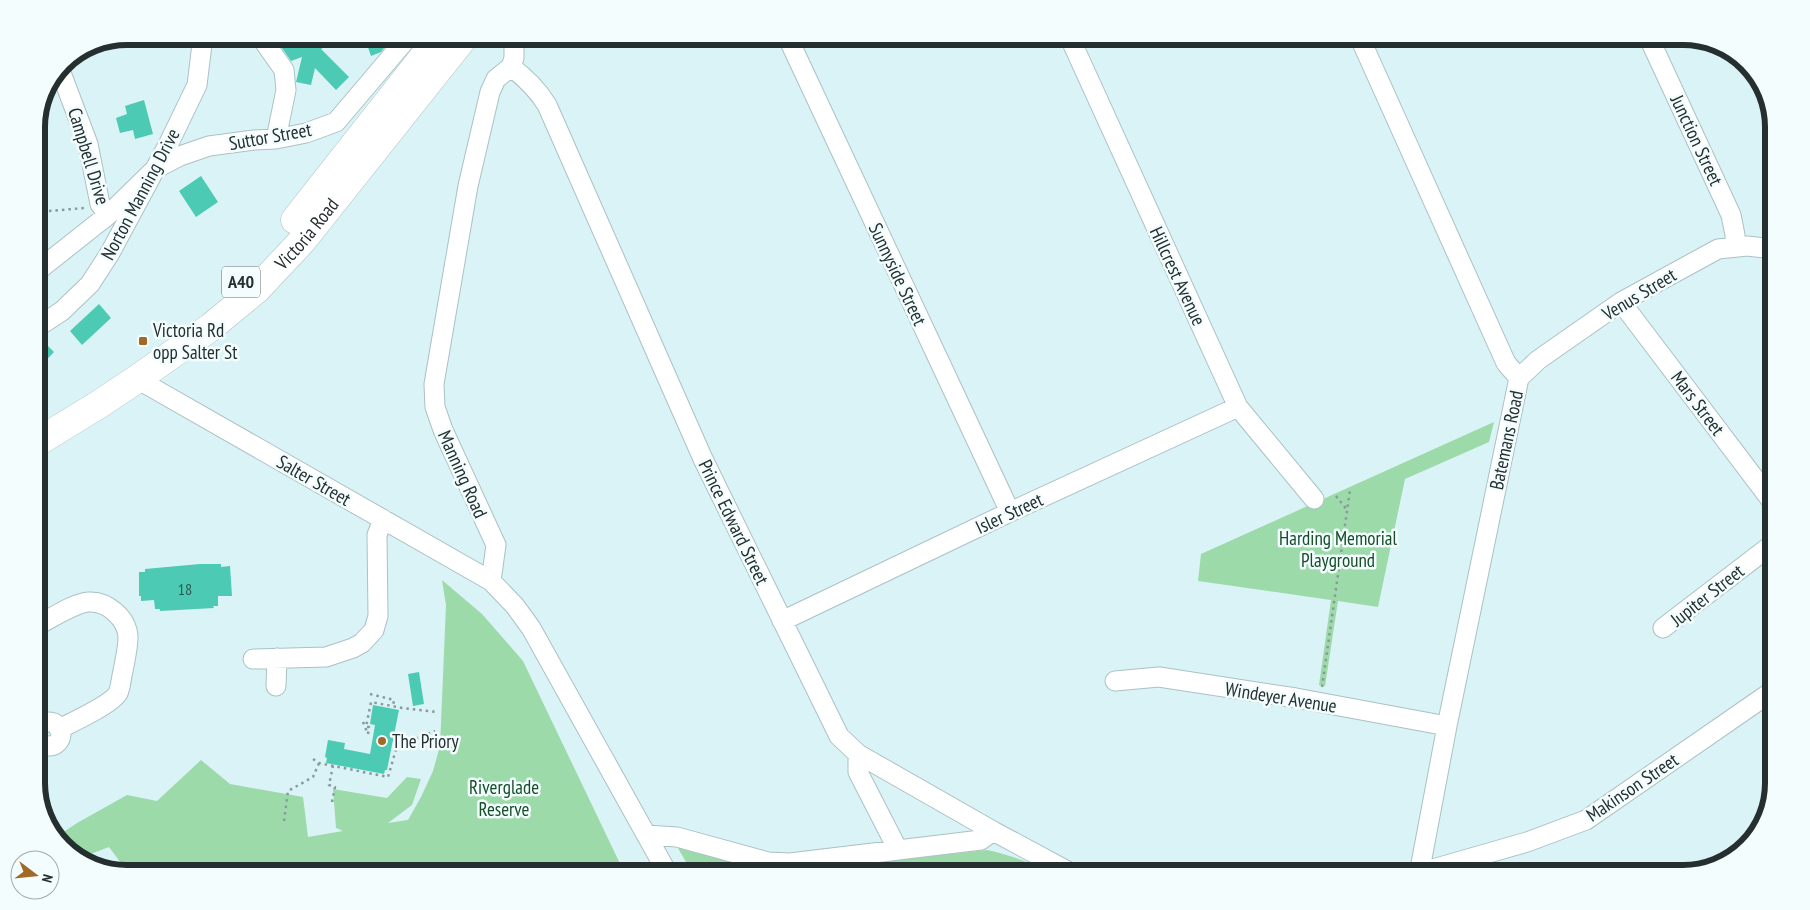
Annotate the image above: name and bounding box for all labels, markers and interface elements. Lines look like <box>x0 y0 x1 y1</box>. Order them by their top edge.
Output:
street label: Junction Street <box>1665 90 1729 190</box>
street label: Campbell Drive <box>63 105 115 208</box>
street label: Suttor Street <box>227 117 314 155</box>
street label: Norton Manning Drive <box>95 124 185 264</box>
street label: Victoria Road <box>269 193 344 275</box>
street label: Sunnyside Street <box>864 219 932 330</box>
street label: Hillcrest Avenue <box>1145 223 1211 329</box>
street label: Venus Street <box>1597 262 1681 326</box>
road number: A40 <box>222 266 260 298</box>
place label: Victoria Rd opp Salter St <box>152 318 238 364</box>
marker: Victoria Rd opp Salter St <box>137 335 149 347</box>
street label: Mars Street <box>1666 366 1731 441</box>
street label: Batemans Road <box>1484 388 1528 492</box>
street label: Manning Road <box>433 426 493 522</box>
street label: Salter Street <box>273 449 356 511</box>
street label: Prince Edward Street <box>693 456 775 589</box>
street label: Isler Street <box>971 487 1047 539</box>
park label: Harding Memorial Playground <box>1279 526 1397 572</box>
street label: Jupiter Street <box>1665 558 1749 632</box>
house number: 18 <box>178 579 192 599</box>
street label: Windeyer Avenue <box>1223 676 1339 718</box>
place label: The Priory <box>392 729 460 753</box>
marker: The Priory <box>376 735 388 747</box>
street label: Makinson Street <box>1581 747 1683 827</box>
park label: Riverglade Reserve <box>469 775 539 821</box>
north arrow <box>10 850 60 900</box>
text: N <box>38 872 57 885</box>

